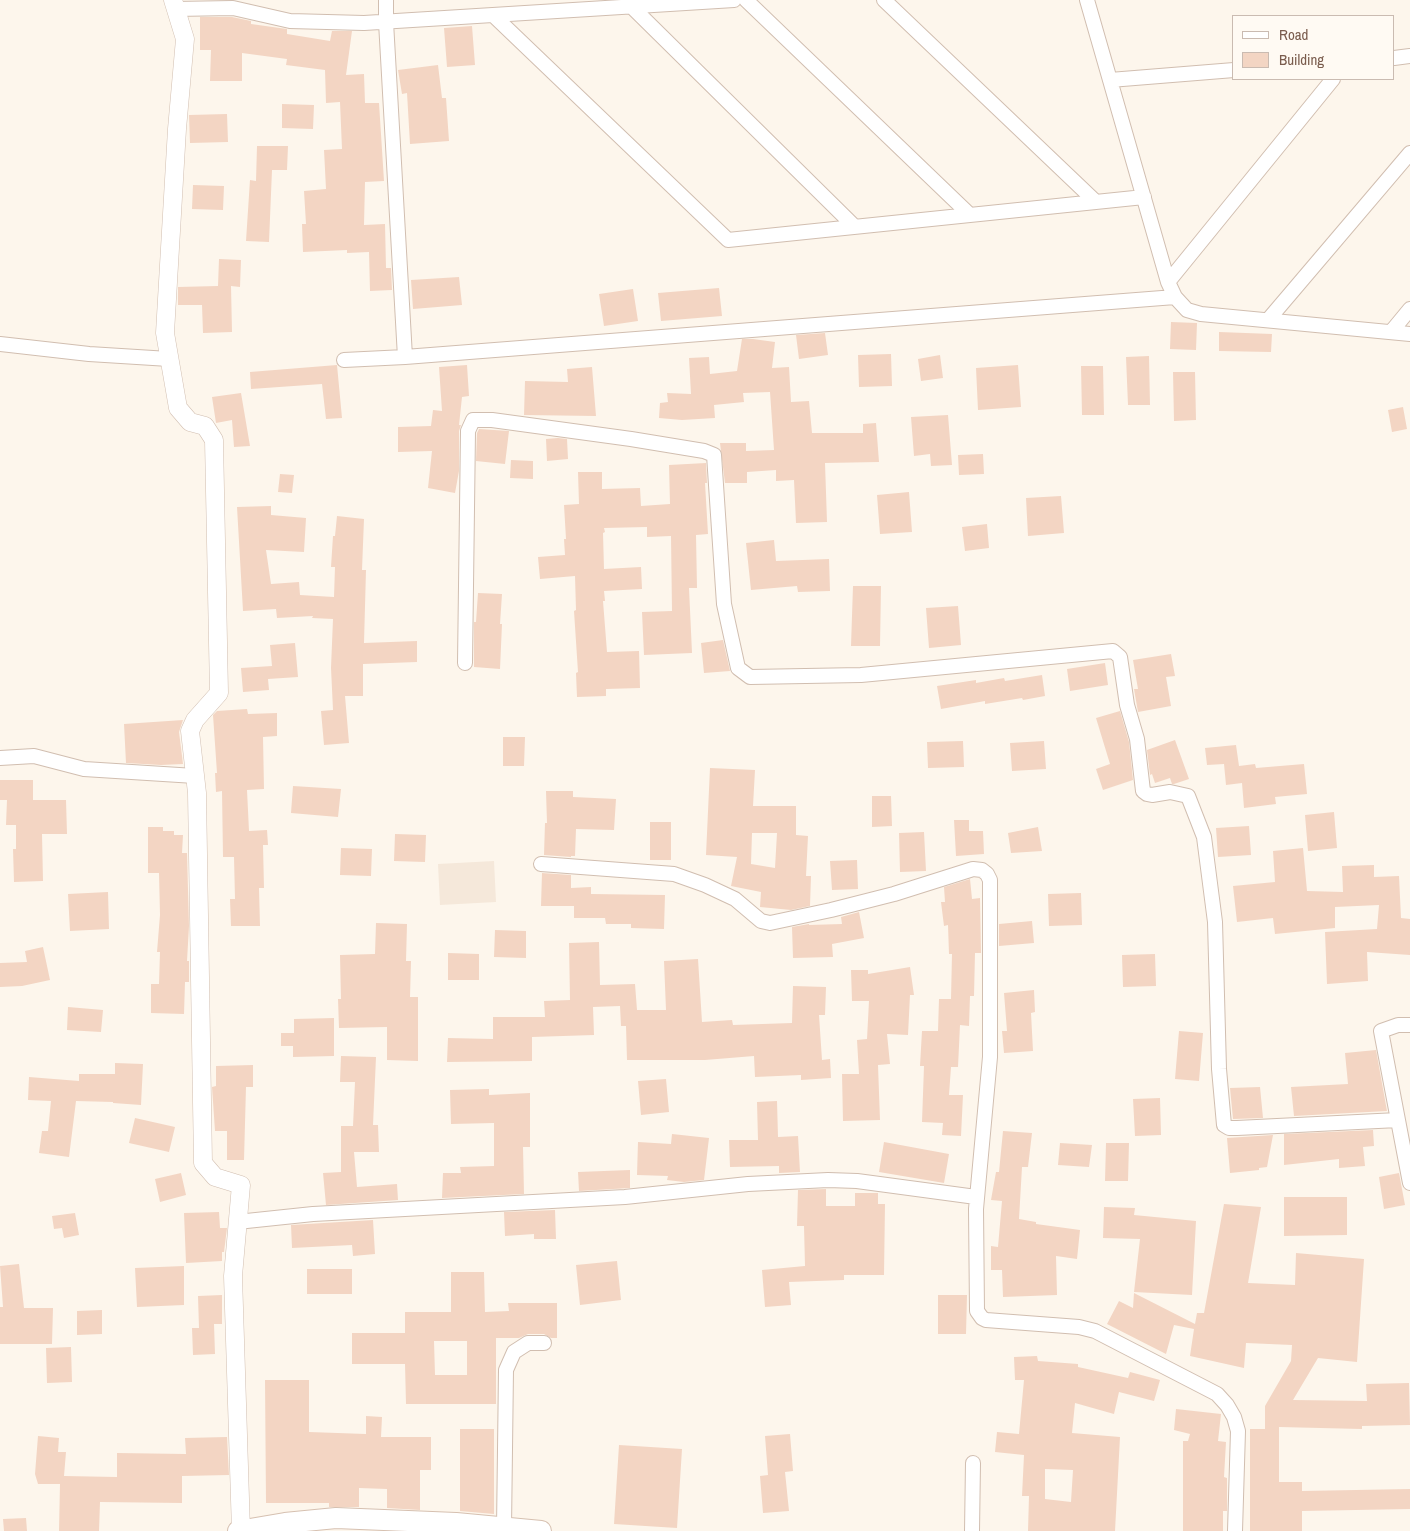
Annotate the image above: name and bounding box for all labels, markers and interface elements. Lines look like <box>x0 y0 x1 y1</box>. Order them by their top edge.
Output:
legend <box>1232 15 1395 80</box>
text: Road <box>1279 24 1308 45</box>
text: Building <box>1279 49 1324 70</box>

